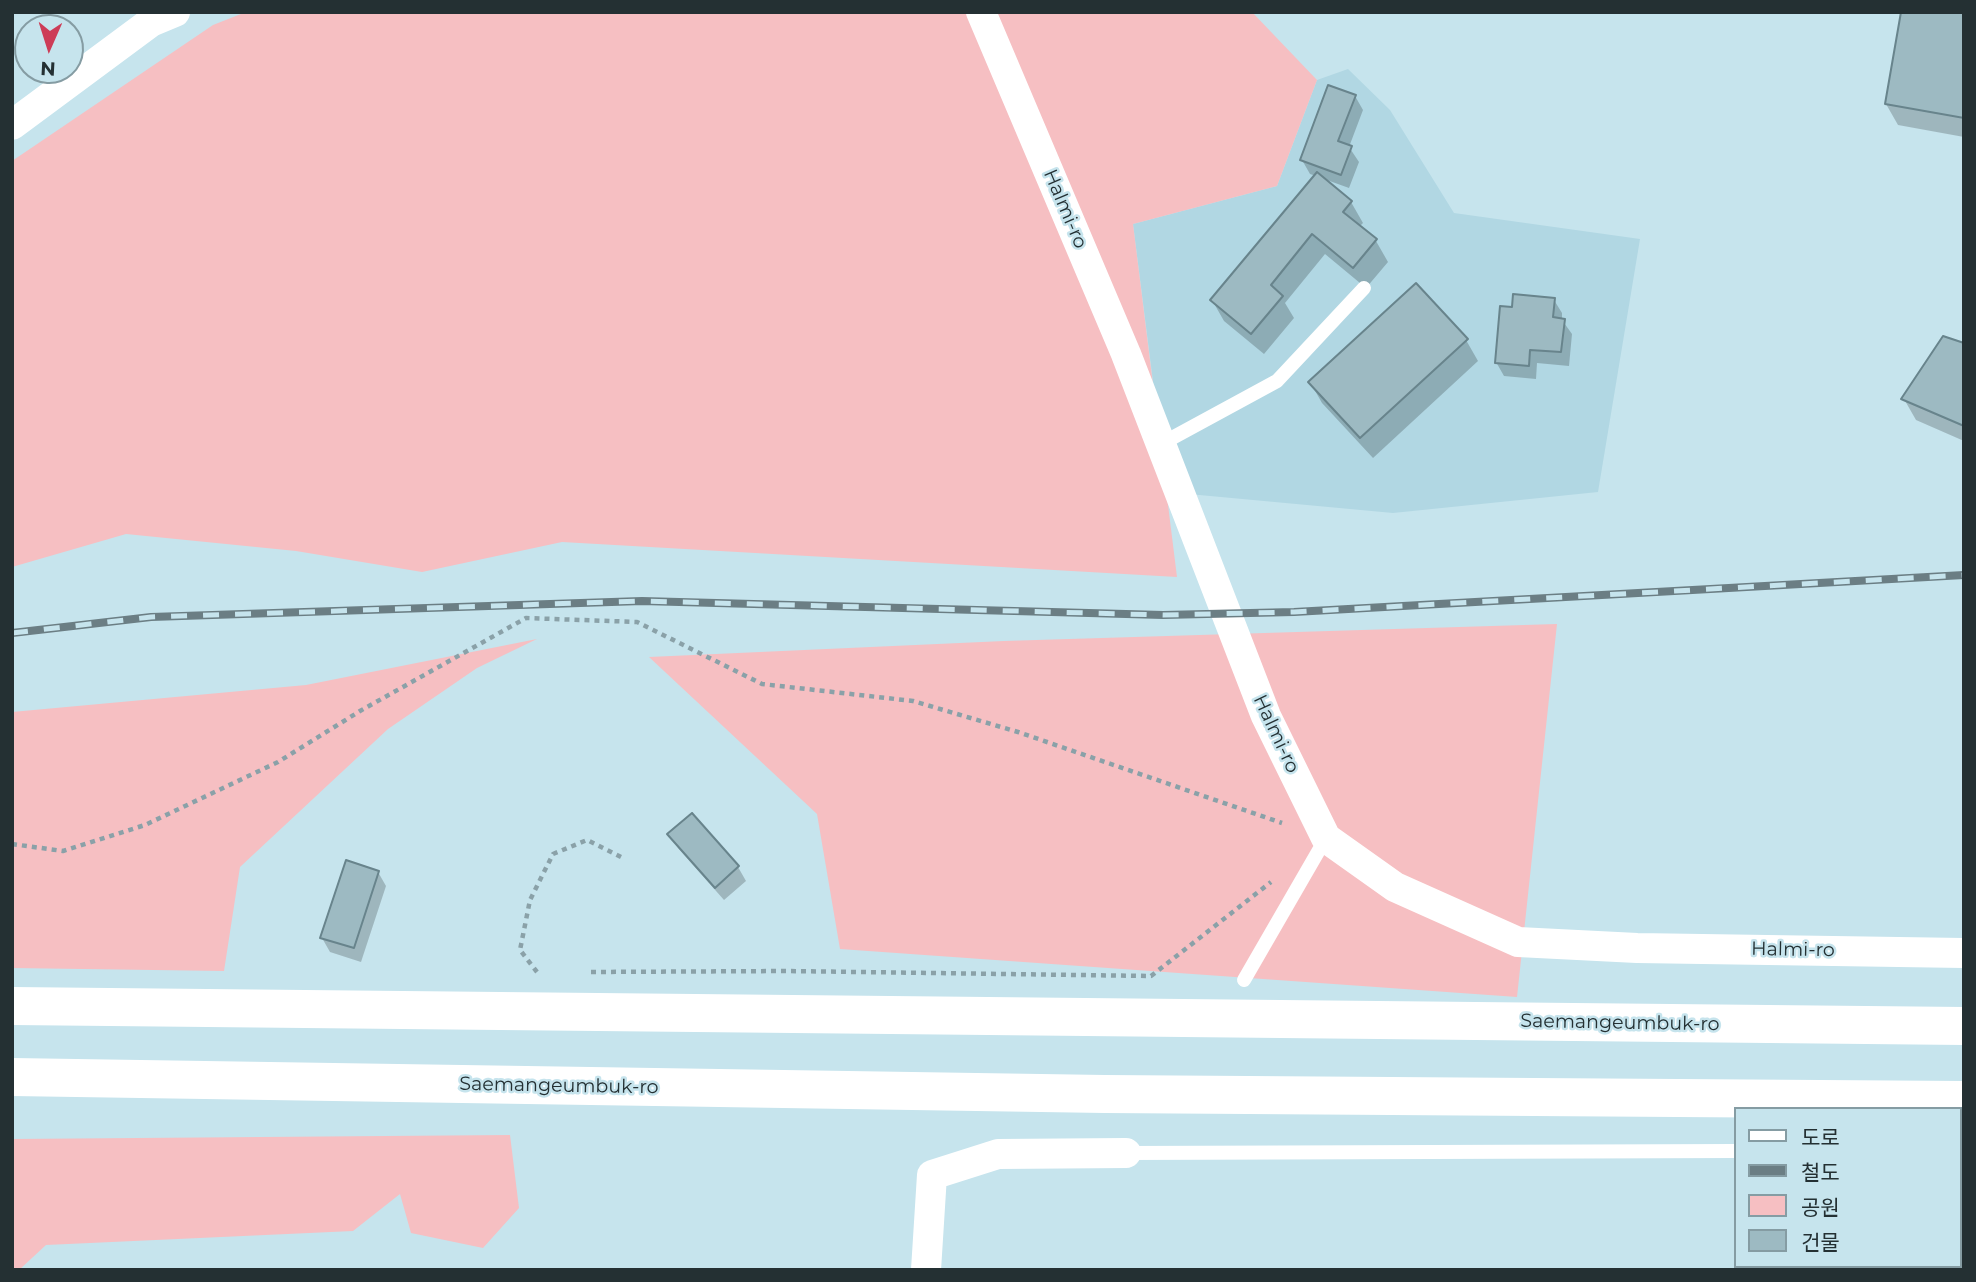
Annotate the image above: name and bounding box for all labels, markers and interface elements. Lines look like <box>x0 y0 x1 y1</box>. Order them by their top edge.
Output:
north arrow <box>14 14 84 84</box>
text: N <box>40 57 56 80</box>
street label: Halmi-ro <box>1038 166 1092 252</box>
street label: Halmi-ro <box>1248 691 1304 777</box>
street label: Halmi-ro <box>1751 938 1835 962</box>
street label: Saemangeumbuk-ro <box>1520 1010 1720 1036</box>
street label: Saemangeumbuk-ro <box>459 1073 659 1099</box>
legend <box>1734 1107 1962 1268</box>
text: 도로 <box>1801 1125 1840 1150</box>
text: 철도 <box>1801 1160 1840 1185</box>
text: 공원 <box>1801 1195 1840 1220</box>
text: 건물 <box>1801 1230 1840 1255</box>

